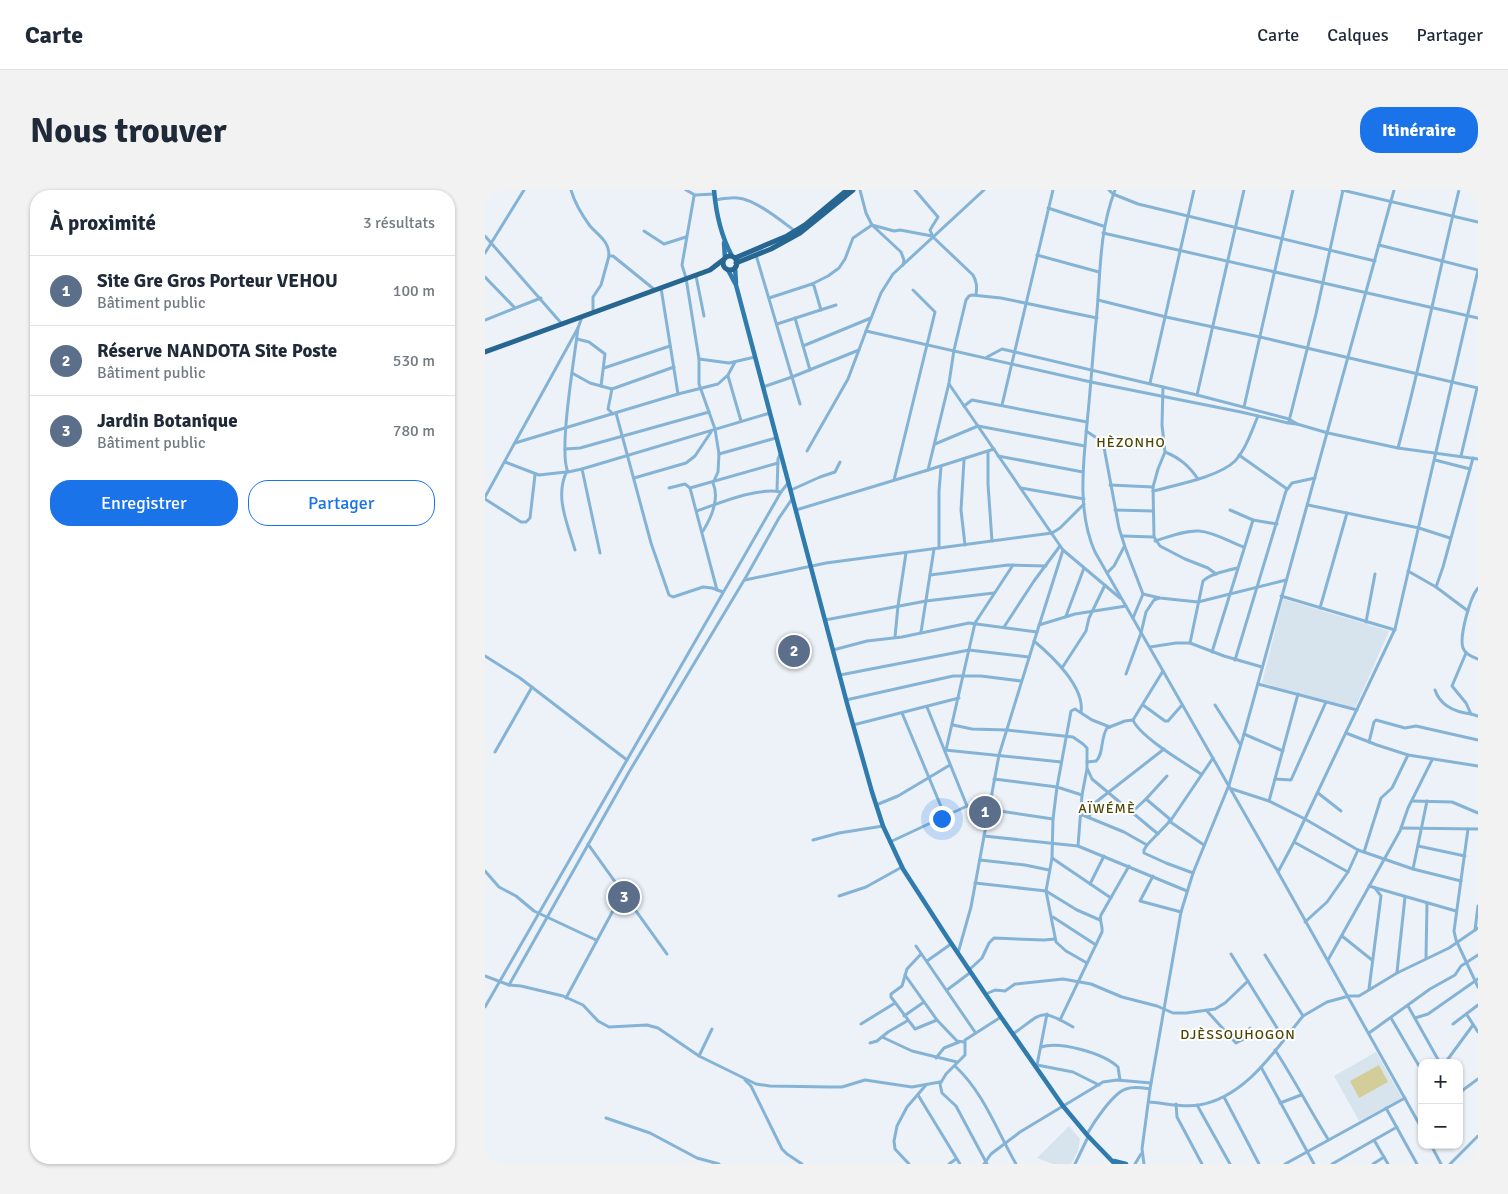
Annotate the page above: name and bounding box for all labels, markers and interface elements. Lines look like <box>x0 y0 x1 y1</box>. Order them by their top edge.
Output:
text: Carte <box>25 20 83 50</box>
text: Carte <box>1257 24 1299 46</box>
text: Calques <box>1327 24 1389 46</box>
text: Partager <box>1417 24 1483 46</box>
button: Itinéraire <box>1360 107 1478 153</box>
text: Nous trouver <box>30 109 227 152</box>
text: À proximité <box>50 210 156 236</box>
text: 3 résultats <box>363 213 435 233</box>
text: Site Gre Gros Porteur VEHOU <box>97 269 338 293</box>
text: 1 <box>62 281 70 301</box>
text: 100 m <box>393 281 435 301</box>
text: Bâtiment public <box>97 293 205 313</box>
text: Réserve NANDOTA Site Poste <box>97 339 337 363</box>
text: 2 <box>62 351 70 371</box>
text: 530 m <box>393 351 435 371</box>
text: Bâtiment public <box>97 363 205 383</box>
text: Jardin Botanique <box>97 409 238 433</box>
text: 3 <box>62 421 70 441</box>
text: 780 m <box>393 421 435 441</box>
text: Bâtiment public <box>97 433 205 453</box>
district label: HÈZONHO <box>1096 434 1166 451</box>
button: Enregistrer <box>50 480 238 526</box>
button: Partager <box>248 480 435 526</box>
pin: 2 <box>778 632 810 670</box>
pin: 1 <box>969 793 1001 831</box>
district label: AÏWÉMÈ <box>1078 800 1136 817</box>
your location <box>929 806 955 832</box>
pin: 3 <box>608 878 640 916</box>
district label: DJÈSSOUHOGON <box>1180 1026 1296 1043</box>
map controls <box>1418 1059 1463 1149</box>
button: + <box>1418 1059 1463 1104</box>
button: − <box>1418 1104 1463 1149</box>

